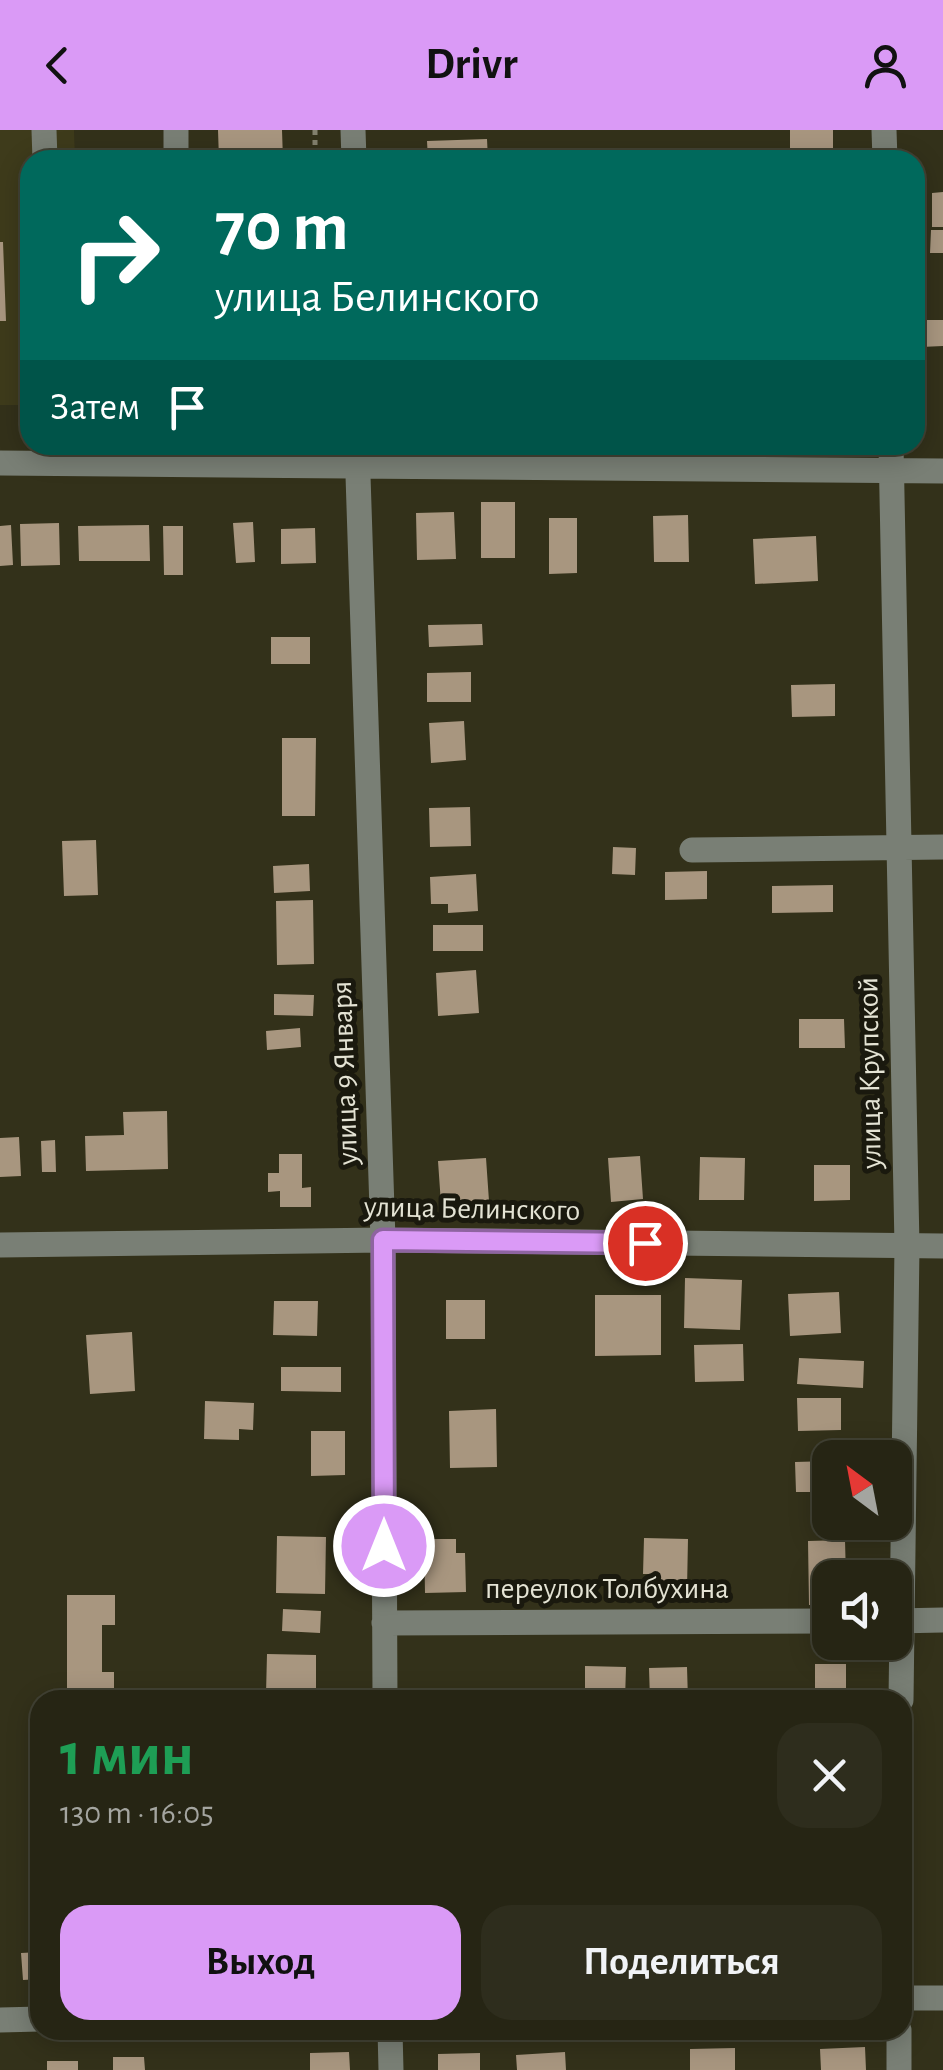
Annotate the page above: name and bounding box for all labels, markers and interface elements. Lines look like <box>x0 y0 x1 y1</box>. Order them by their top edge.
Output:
icon: back <box>30 38 85 93</box>
icon: person <box>858 38 913 93</box>
text: Drivr <box>425 42 518 87</box>
icon: right <box>50 190 180 320</box>
text: 70 m <box>215 193 349 263</box>
text: улица Белинского <box>215 275 539 320</box>
icon: arrive <box>160 380 215 435</box>
text: Затем <box>50 389 140 427</box>
street label: улица Крупской <box>853 977 887 1170</box>
street label: улица 9 Января <box>327 980 363 1167</box>
street label: улица Белинского <box>363 1192 580 1226</box>
pin <box>603 1201 688 1286</box>
icon: arrive <box>618 1216 673 1271</box>
north arrow <box>812 1440 912 1540</box>
map controls <box>812 1440 912 1660</box>
position arrow <box>332 1494 436 1598</box>
button: sound <box>812 1560 912 1660</box>
street label: переулок Толбухина <box>485 1574 729 1604</box>
button: close <box>777 1723 882 1828</box>
text: 1 мин <box>60 1726 194 1786</box>
text: 130 m · 16:05 <box>60 1797 214 1829</box>
button: Выход <box>60 1905 461 2020</box>
button: Поделиться <box>481 1905 882 2020</box>

